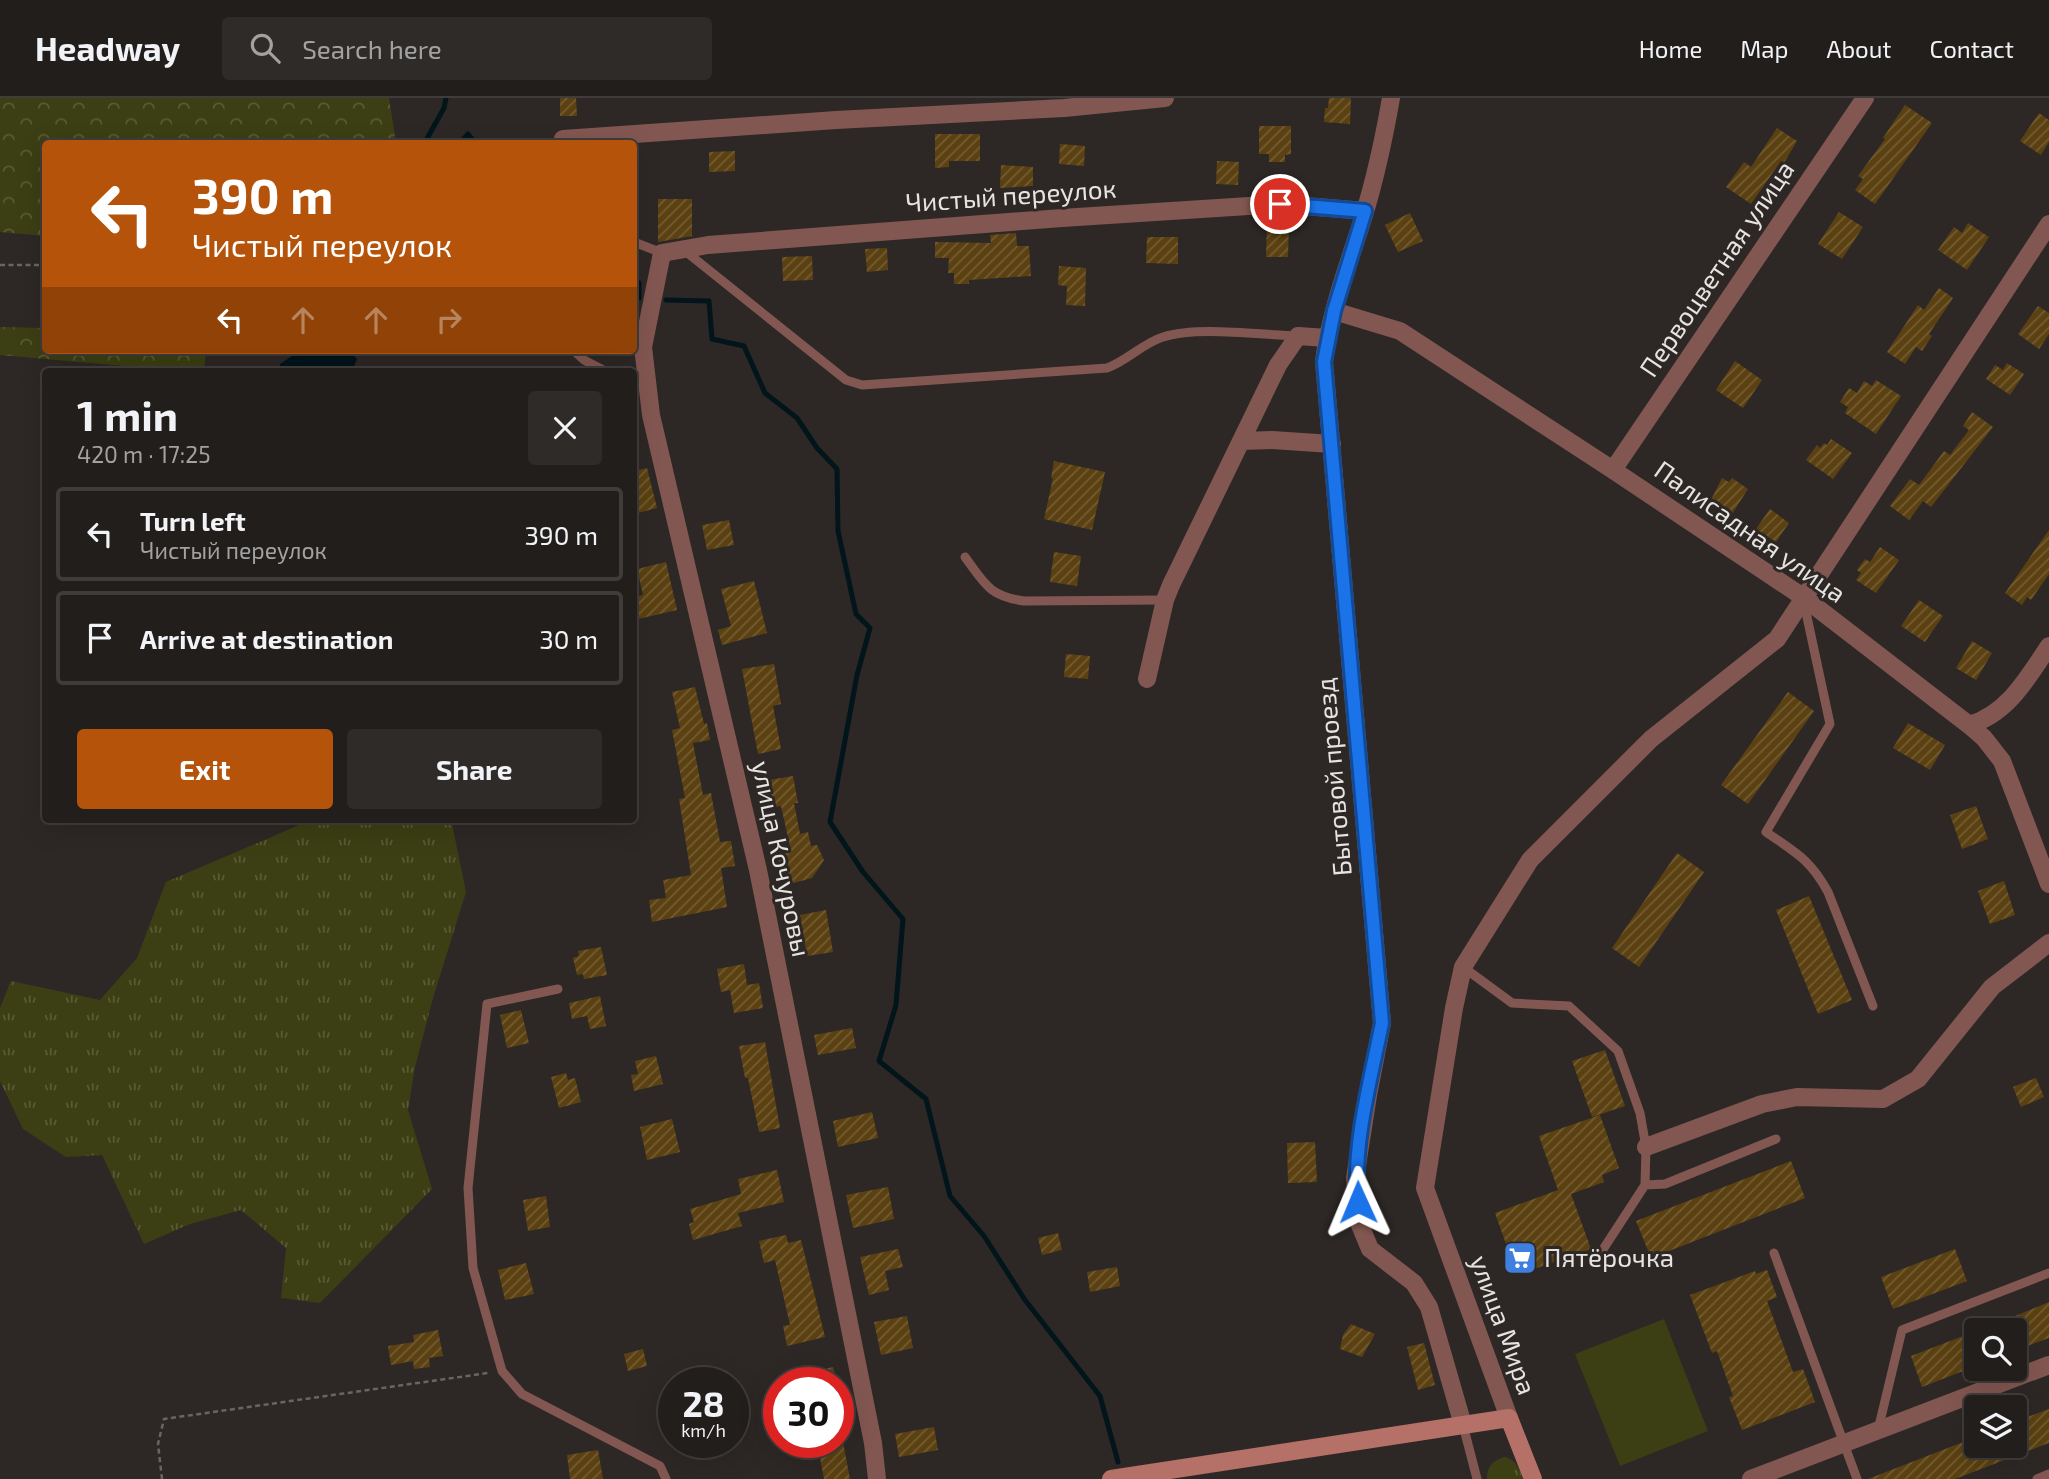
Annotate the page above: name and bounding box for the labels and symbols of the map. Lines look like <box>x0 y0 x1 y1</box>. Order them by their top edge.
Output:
street label: Первоцветная улица <box>1632 154 1800 383</box>
street label: Чистый переулок <box>904 172 1117 218</box>
pin <box>1250 174 1310 234</box>
street label: Палисадная улица <box>1649 453 1852 609</box>
street label: Бытовой проезд <box>1308 677 1357 878</box>
street label: улица Кочуровы <box>746 758 818 960</box>
position arrow <box>1321 1165 1395 1239</box>
supermarket icon: Пятёрочка <box>1501 1239 1539 1277</box>
place label: Пятёрочка <box>1544 1241 1674 1272</box>
street label: улица Мира <box>1464 1251 1544 1399</box>
speed limit sign: 30 <box>763 1367 854 1458</box>

